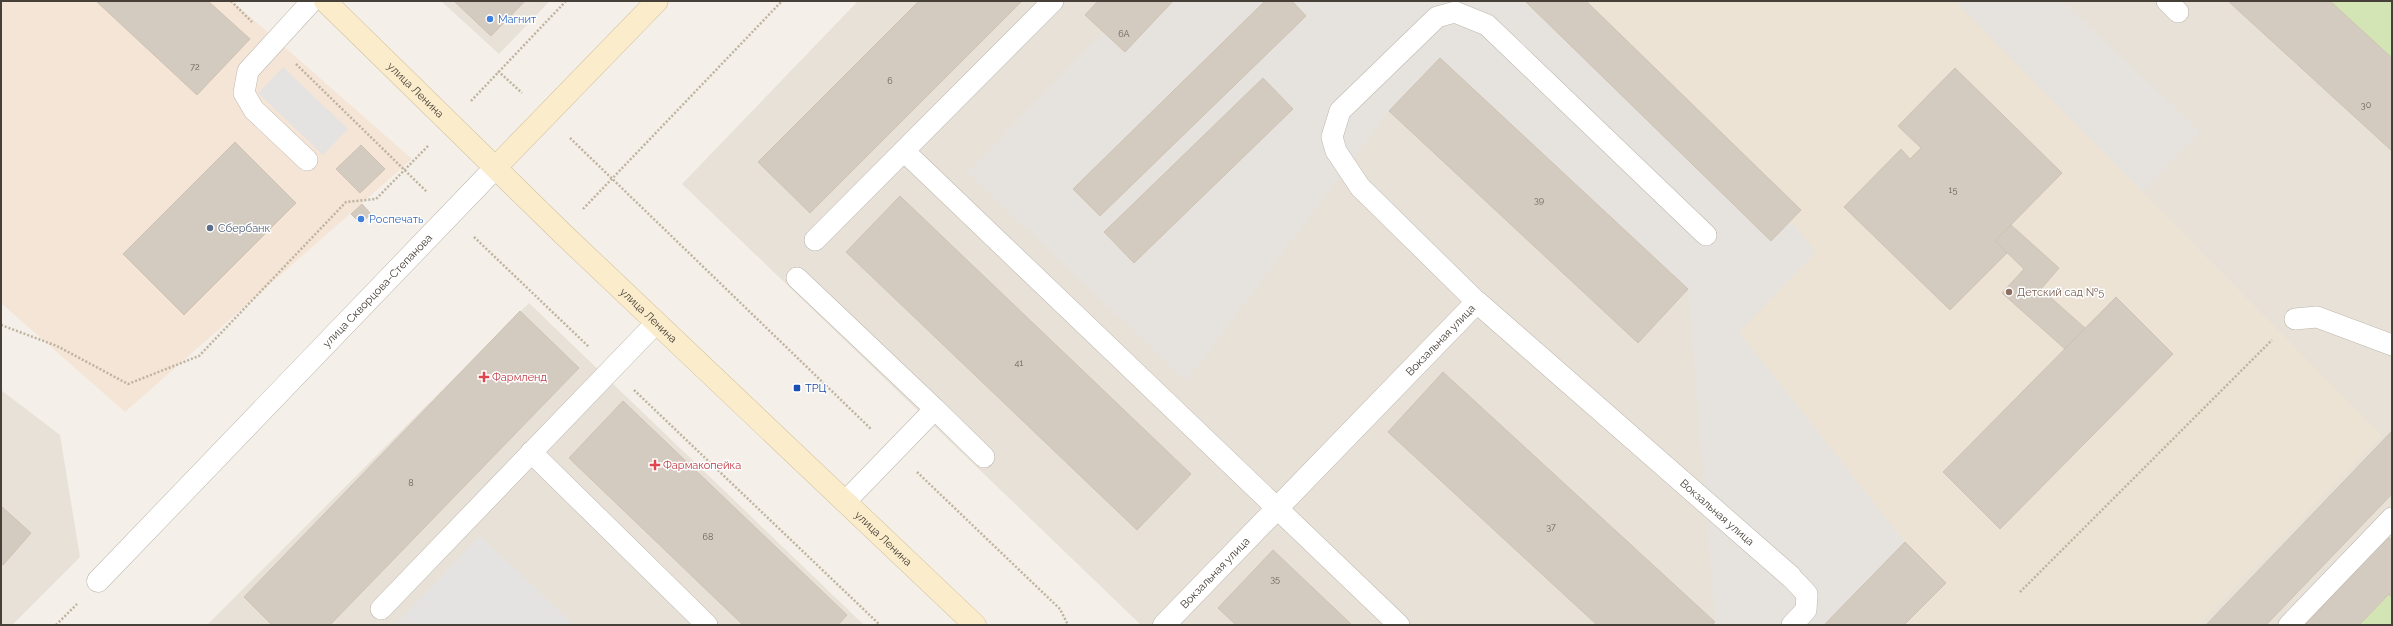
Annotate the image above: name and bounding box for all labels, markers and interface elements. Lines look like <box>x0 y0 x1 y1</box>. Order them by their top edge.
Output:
place label: Магнит <box>498 13 537 26</box>
marker: Магнит <box>485 14 495 24</box>
house number: 6А <box>1118 29 1130 39</box>
street label: улица Ленина <box>384 60 446 121</box>
house number: 72 <box>190 62 200 72</box>
house number: 6 <box>887 76 893 86</box>
house number: 30 <box>2361 100 2372 110</box>
house number: 15 <box>1949 185 1957 195</box>
house number: 39 <box>1534 195 1544 205</box>
place label: Роспечать <box>369 213 424 226</box>
marker: Роспечать <box>356 214 366 224</box>
place label: Сбербанк <box>218 222 271 235</box>
marker: Сбербанк <box>205 223 215 233</box>
street label: улица Скворцова-Степанова <box>320 231 435 350</box>
street label: улица Ленина <box>617 285 679 346</box>
place label: Детский сад №5 <box>2017 286 2104 299</box>
marker: Детский сад №5 <box>2004 287 2014 297</box>
street label: Вокзальная улица <box>1403 302 1478 379</box>
house number: 41 <box>1015 358 1024 368</box>
place label: Фармленд <box>492 371 547 384</box>
marker: Фармленд <box>479 372 489 382</box>
place label: ТРЦ <box>805 382 827 395</box>
marker: ТРЦ <box>792 383 802 393</box>
place label: Фармакопейка <box>663 459 741 472</box>
marker: Фармакопейка <box>650 460 660 470</box>
street label: Вокзальная улица <box>1677 477 1757 549</box>
house number: 8 <box>408 478 414 488</box>
street label: улица Ленина <box>852 508 914 569</box>
house number: 37 <box>1546 522 1556 532</box>
house number: 68 <box>703 532 713 542</box>
street label: Вокзальная улица <box>1178 535 1253 611</box>
house number: 35 <box>1270 574 1280 584</box>

